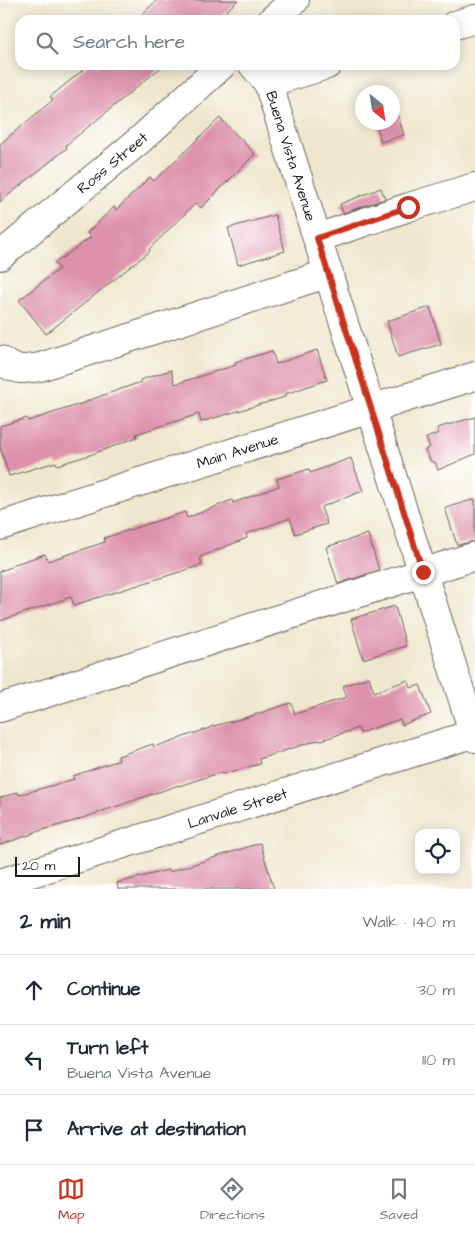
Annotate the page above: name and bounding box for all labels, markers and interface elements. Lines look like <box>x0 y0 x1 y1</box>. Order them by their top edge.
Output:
search box <box>15 15 460 70</box>
icon: search <box>33 29 61 57</box>
text: Search here <box>73 29 185 56</box>
north arrow <box>355 85 400 130</box>
street label: Buena Vista Avenue <box>260 88 321 224</box>
street label: Ross Street <box>73 128 153 199</box>
route start <box>397 196 420 219</box>
street label: Main Avenue <box>194 429 281 474</box>
route end <box>412 561 435 584</box>
street label: Lanvale Street <box>185 783 290 834</box>
map controls <box>415 829 460 874</box>
button: locate <box>415 829 460 874</box>
scale bar <box>15 854 80 877</box>
text: 20 m <box>22 856 55 876</box>
text: 2 min <box>20 907 70 936</box>
text: Walk · 140 m <box>363 911 455 933</box>
icon: ahead <box>20 976 48 1004</box>
text: Continue <box>67 976 141 1003</box>
text: 30 m <box>418 979 455 1001</box>
text: Turn left <box>67 1035 148 1062</box>
icon: left <box>20 1046 48 1074</box>
text: 110 m <box>422 1049 455 1071</box>
text: Buena Vista Avenue <box>67 1062 211 1084</box>
icon: arrive <box>20 1116 48 1144</box>
text: Arrive at destination <box>67 1116 246 1143</box>
tab: Map <box>57 1175 85 1225</box>
tab: Directions <box>200 1175 265 1225</box>
tab: Saved <box>380 1175 418 1225</box>

